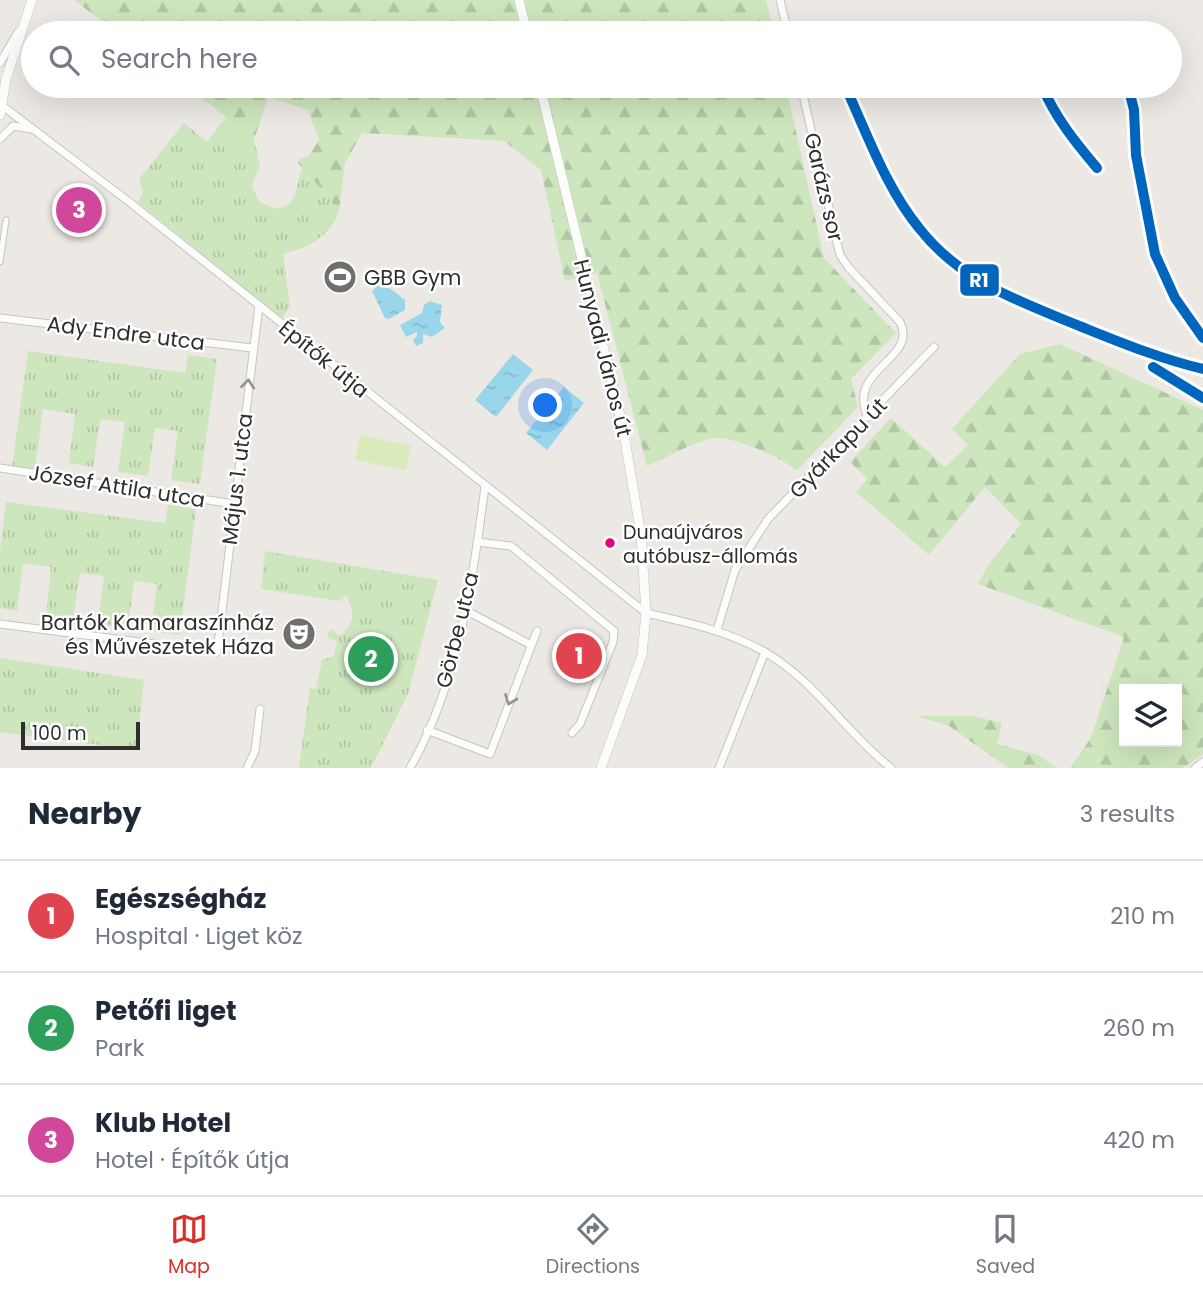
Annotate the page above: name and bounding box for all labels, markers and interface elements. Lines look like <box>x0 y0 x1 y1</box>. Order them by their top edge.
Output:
search box <box>21 21 1182 98</box>
icon: search <box>45 41 83 79</box>
text: Search here <box>101 41 258 77</box>
street label: Garázs sor <box>797 130 851 244</box>
pin: 3 <box>56 184 102 236</box>
street label: Hunyadi János út <box>567 256 639 440</box>
sports icon: GBB Gym <box>321 258 359 296</box>
place label: GBB Gym <box>364 263 461 292</box>
line badge: R1 <box>959 263 1000 297</box>
text: R1 <box>969 267 989 294</box>
street label: Ady Endre utca <box>45 309 207 357</box>
street label: Építők útja <box>273 314 375 404</box>
one-way arrow <box>240 378 255 389</box>
your location <box>528 388 562 422</box>
street label: Gyárkapu út <box>783 391 893 505</box>
street label: Május 1. utca <box>215 412 259 546</box>
street label: József Attila utca <box>27 458 207 514</box>
place label: Dunaújváros autóbusz-állomás <box>623 519 798 570</box>
marker: Dunaújváros autóbusz-állomás <box>603 536 617 550</box>
street label: Görbe utca <box>429 569 485 691</box>
place label: Bartók Kamaraszínház és Művészetek Háza <box>41 608 274 661</box>
theatre icon: Bartók Kamaraszínház és Művészetek Háza <box>280 615 318 653</box>
pin: 1 <box>556 630 602 682</box>
pin: 2 <box>348 633 394 685</box>
map controls <box>1119 684 1182 747</box>
button: layers <box>1119 684 1182 747</box>
one-way arrow <box>505 693 519 705</box>
scale bar <box>21 719 140 751</box>
text: 100 m <box>32 720 87 747</box>
text: Nearby <box>28 792 142 835</box>
text: 3 results <box>1080 798 1175 830</box>
text: Egészségház <box>95 881 266 917</box>
text: 1 <box>47 900 55 932</box>
text: 210 m <box>1110 900 1175 932</box>
text: Hospital · Liget köz <box>95 920 303 952</box>
text: Petőfi liget <box>95 993 236 1029</box>
text: 2 <box>44 1012 58 1044</box>
text: 260 m <box>1103 1012 1175 1044</box>
text: Park <box>95 1032 144 1064</box>
text: Klub Hotel <box>95 1105 231 1141</box>
text: 3 <box>44 1124 58 1156</box>
text: 420 m <box>1103 1124 1175 1156</box>
text: Hotel · Építők útja <box>95 1144 290 1176</box>
tab: Map <box>168 1210 210 1281</box>
tab: Directions <box>546 1210 640 1281</box>
tab: Saved <box>976 1210 1035 1281</box>

